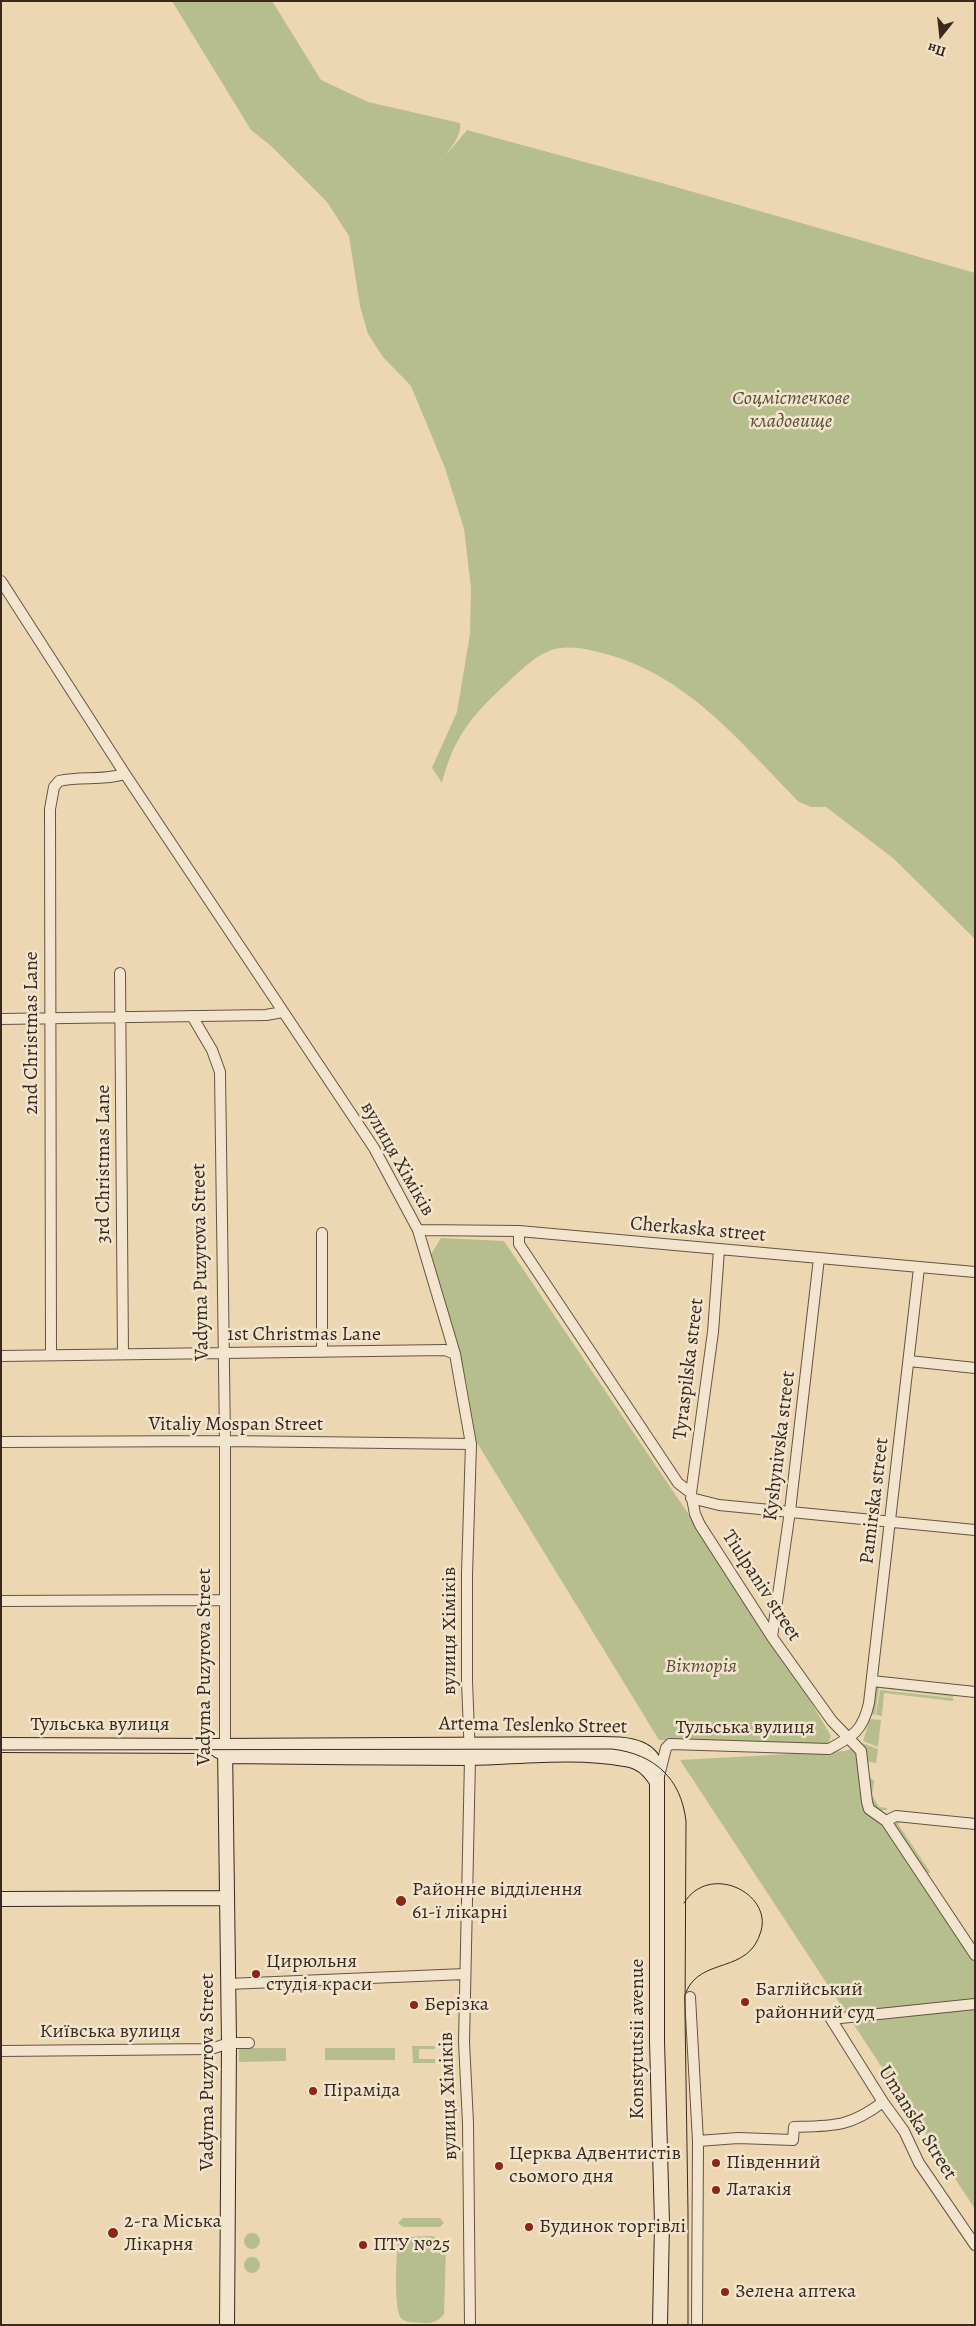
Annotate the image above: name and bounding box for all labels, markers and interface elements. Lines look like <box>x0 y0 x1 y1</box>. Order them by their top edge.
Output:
north arrow <box>916 10 966 60</box>
text: Пн <box>925 38 948 62</box>
park label: Соцмістечкове кладовище <box>732 387 850 434</box>
street label: 2nd Christmas Lane <box>20 951 44 1115</box>
street label: 3rd Christmas Lane <box>92 1085 116 1243</box>
street label: вулиця Хіміків <box>355 1097 439 1221</box>
street label: Vadyma Puzyrova Street <box>187 1163 215 1361</box>
street label: Cherkaska street <box>629 1212 767 1248</box>
street label: Tyraspilska street <box>668 1297 710 1441</box>
street label: 1st Christmas Lane <box>227 1323 381 1347</box>
street label: Kyshynivska street <box>759 1370 801 1522</box>
street label: Vitaliy Mospan Street <box>149 1413 323 1437</box>
street label: Pamirska street <box>855 1436 895 1566</box>
street label: Tiulpaniv street <box>716 1526 806 1646</box>
street label: вулиця Хіміків <box>438 1567 462 1695</box>
street label: Vadyma Puzyrova Street <box>193 1568 217 1766</box>
park label: Вікторія <box>665 1655 737 1679</box>
street label: Artema Teslenko Street <box>439 1712 627 1740</box>
street label: Тульська вулиця <box>30 1713 170 1737</box>
street label: Тульська вулиця <box>675 1716 815 1740</box>
place label: Районне відділення 61-ї лікарні <box>412 1878 582 1925</box>
marker: Районне відділення 61-ї лікарні <box>394 1894 408 1908</box>
place label: Цирюльня студія краси <box>266 1950 372 1997</box>
street label: Konstytutsii avenue <box>626 1959 650 2119</box>
marker: Цирюльня студія краси <box>250 1968 262 1980</box>
street label: Vadyma Puzyrova Street <box>196 1973 220 2171</box>
place label: Баглійський районний суд <box>755 1978 875 2025</box>
place label: Берізка <box>424 1993 489 2017</box>
marker: Баглійський районний суд <box>739 1996 751 2008</box>
marker: Берізка <box>408 1999 420 2011</box>
street label: Київська вулиця <box>39 2020 181 2044</box>
street label: вулиця Хіміків <box>435 2031 463 2161</box>
street label: Umanska Street <box>872 2061 962 2185</box>
place label: Піраміда <box>323 2079 400 2103</box>
marker: Піраміда <box>307 2085 319 2097</box>
place label: Церква Адвентистів сьомого дня <box>509 2142 681 2189</box>
place label: Південний <box>726 2151 821 2175</box>
marker: Південний <box>710 2157 722 2169</box>
marker: Церква Адвентистів сьомого дня <box>493 2160 505 2172</box>
place label: Латакія <box>726 2178 792 2202</box>
marker: Латакія <box>710 2184 722 2196</box>
place label: 2-га Міська Лікарня <box>124 2210 222 2257</box>
place label: Будинок торгівлі <box>539 2215 686 2239</box>
marker: Будинок торгівлі <box>523 2221 535 2233</box>
marker: 2-га Міська Лікарня <box>106 2226 120 2240</box>
place label: ПТУ №25 <box>373 2233 450 2257</box>
marker: ПТУ №25 <box>357 2239 369 2251</box>
place label: Зелена аптека <box>735 2280 856 2304</box>
marker: Зелена аптека <box>719 2286 731 2298</box>

